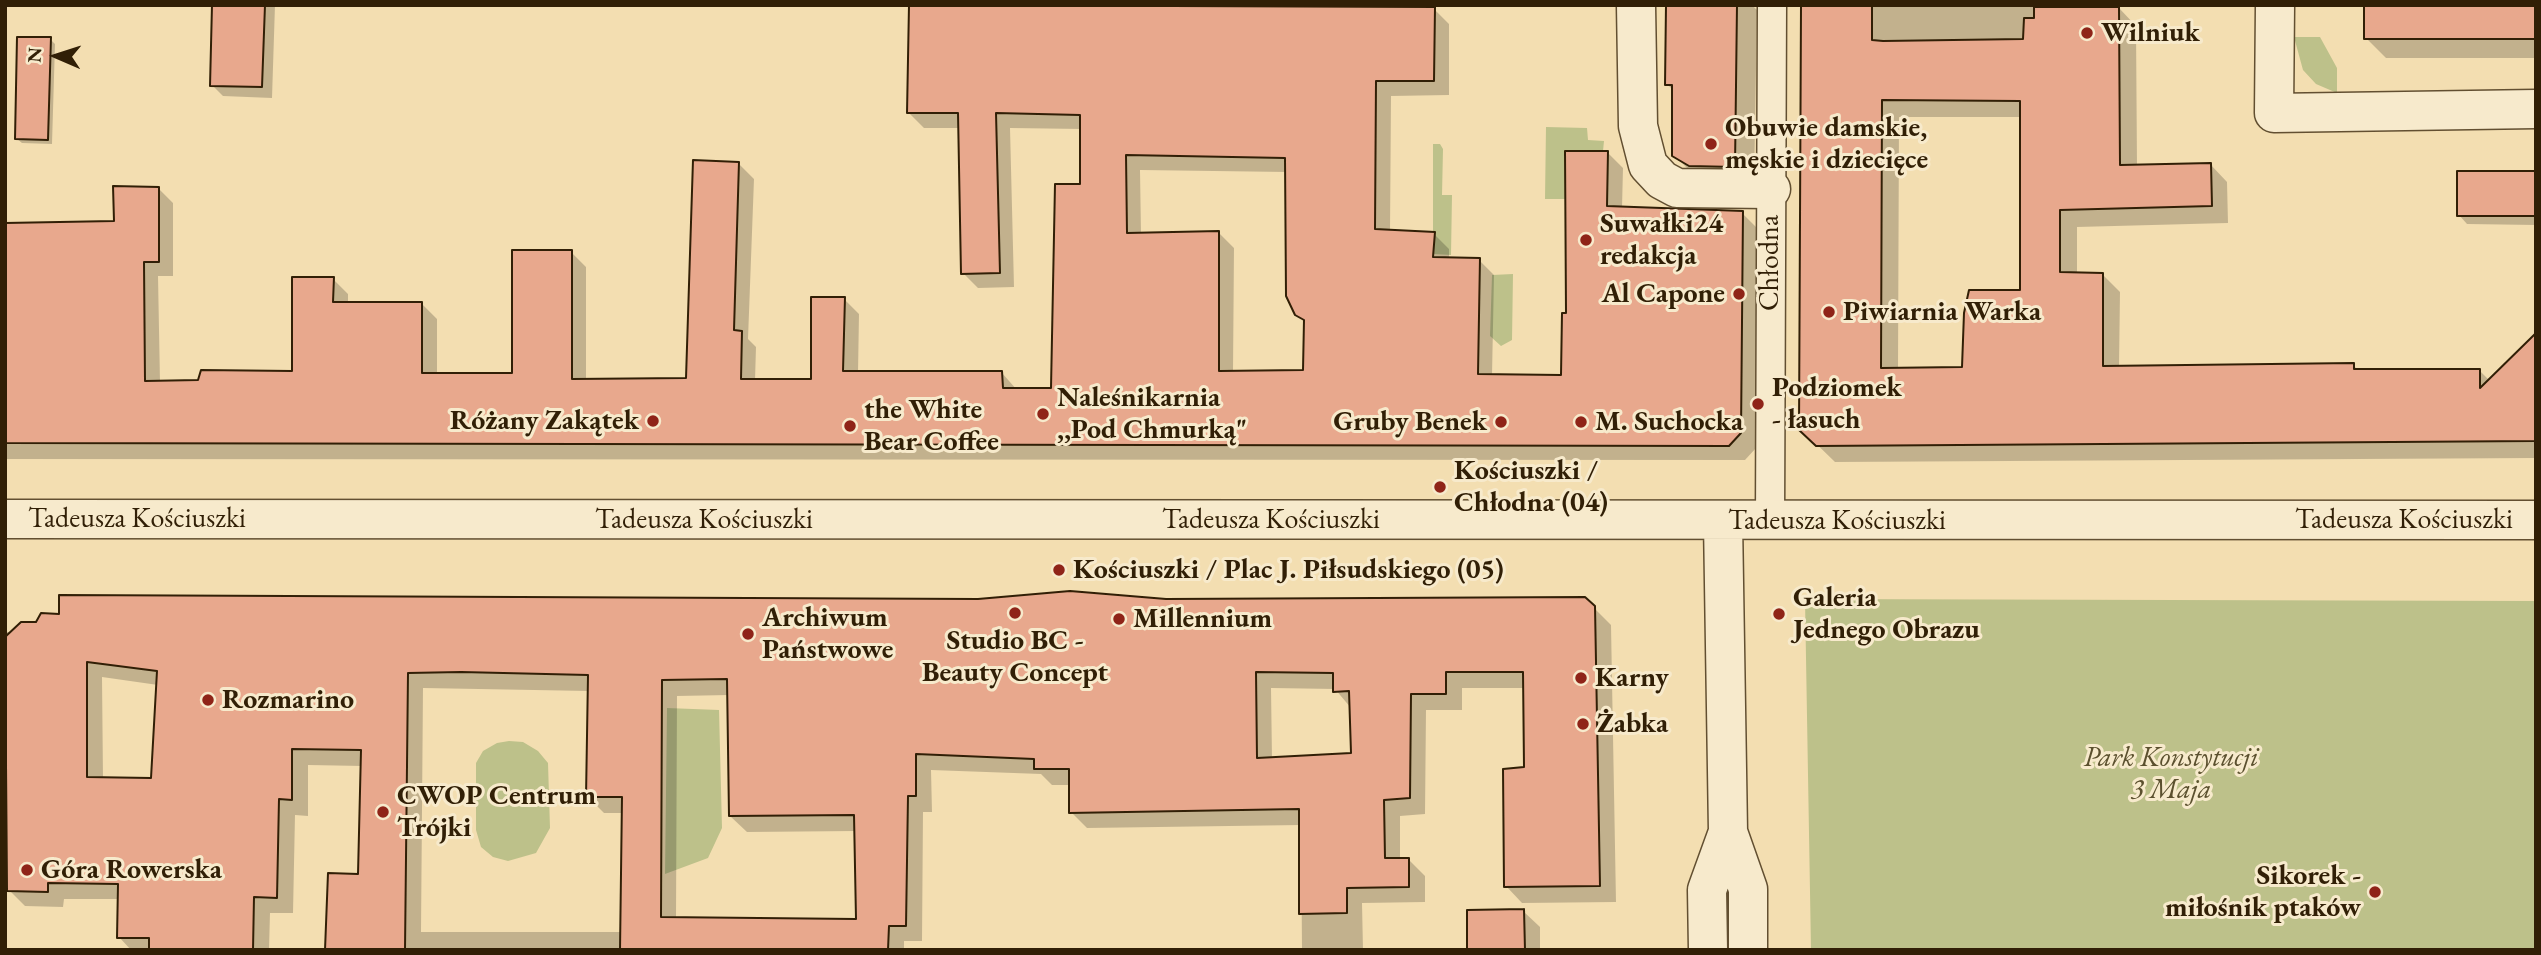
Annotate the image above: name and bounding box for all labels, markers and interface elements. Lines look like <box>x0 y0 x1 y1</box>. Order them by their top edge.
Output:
place label: Wilniuk <box>2101 16 2200 50</box>
north arrow <box>21 21 91 91</box>
marker: Wilniuk <box>2079 25 2095 41</box>
text: N <box>22 47 47 63</box>
place label: Obuwie damskie, męskie i dziecięce <box>1725 111 1928 177</box>
marker: Obuwie damskie, męskie i dziecięce <box>1703 136 1719 152</box>
place label: Suwałki24 redakcja <box>1600 207 1723 273</box>
street label: Chłodna <box>1753 215 1787 311</box>
marker: Suwałki24 redakcja <box>1578 232 1594 248</box>
place label: Al Capone <box>1601 277 1725 311</box>
marker: Al Capone <box>1731 286 1747 302</box>
place label: Piwiarnia Warka <box>1843 295 2041 329</box>
marker: Piwiarnia Warka <box>1821 304 1837 320</box>
place label: Podziomek - łasuch <box>1772 371 1902 437</box>
place label: Naleśnikarnia ,,Pod Chmurką" <box>1057 381 1247 447</box>
place label: the White Bear Coffee <box>864 393 999 459</box>
marker: Podziomek - łasuch <box>1750 396 1766 412</box>
place label: Różany Zakątek <box>450 404 639 438</box>
place label: Gruby Benek <box>1333 405 1487 439</box>
place label: M. Suchocka <box>1595 405 1743 439</box>
marker: Naleśnikarnia ,,Pod Chmurką" <box>1035 406 1051 422</box>
marker: Różany Zakątek <box>645 413 661 429</box>
marker: Gruby Benek <box>1493 414 1509 430</box>
marker: M. Suchocka <box>1573 414 1589 430</box>
marker: the White Bear Coffee <box>842 418 858 434</box>
place label: Kościuszki / Chłodna (04) <box>1454 454 1608 520</box>
marker: Kościuszki / Chłodna (04) <box>1432 479 1448 495</box>
street label: Tadeusza Kościuszki <box>28 502 246 536</box>
street label: Tadeusza Kościuszki <box>595 503 813 537</box>
street label: Tadeusza Kościuszki <box>1162 503 1380 537</box>
street label: Tadeusza Kościuszki <box>2295 503 2513 537</box>
street label: Tadeusza Kościuszki <box>1728 504 1946 538</box>
place label: Kościuszki / Plac J. Piłsudskiego (05) <box>1073 553 1504 587</box>
marker: Kościuszki / Plac J. Piłsudskiego (05) <box>1051 562 1067 578</box>
place label: Galeria Jednego Obrazu <box>1793 581 1980 647</box>
place label: Archiwum Państwowe <box>762 601 893 667</box>
place label: Millennium <box>1133 602 1272 636</box>
marker: Studio BC - Beauty Concept <box>1007 605 1023 621</box>
marker: Galeria Jednego Obrazu <box>1771 606 1787 622</box>
marker: Millennium <box>1111 611 1127 627</box>
place label: Studio BC - Beauty Concept <box>922 624 1108 690</box>
marker: Archiwum Państwowe <box>740 626 756 642</box>
place label: Karny <box>1595 661 1669 695</box>
marker: Karny <box>1573 670 1589 686</box>
place label: Rozmarino <box>222 683 354 717</box>
marker: Rozmarino <box>200 692 216 708</box>
place label: Żabka <box>1597 707 1668 741</box>
marker: Żabka <box>1575 716 1591 732</box>
park label: Park Konstytucji 3 Maja <box>2083 741 2259 807</box>
place label: CWOP Centrum Trójki <box>397 779 596 845</box>
marker: CWOP Centrum Trójki <box>375 804 391 820</box>
place label: Góra Rowerska <box>41 853 222 887</box>
place label: Sikorek - miłośnik ptaków <box>2165 859 2361 925</box>
marker: Góra Rowerska <box>19 862 35 878</box>
marker: Sikorek - miłośnik ptaków <box>2367 884 2383 900</box>

